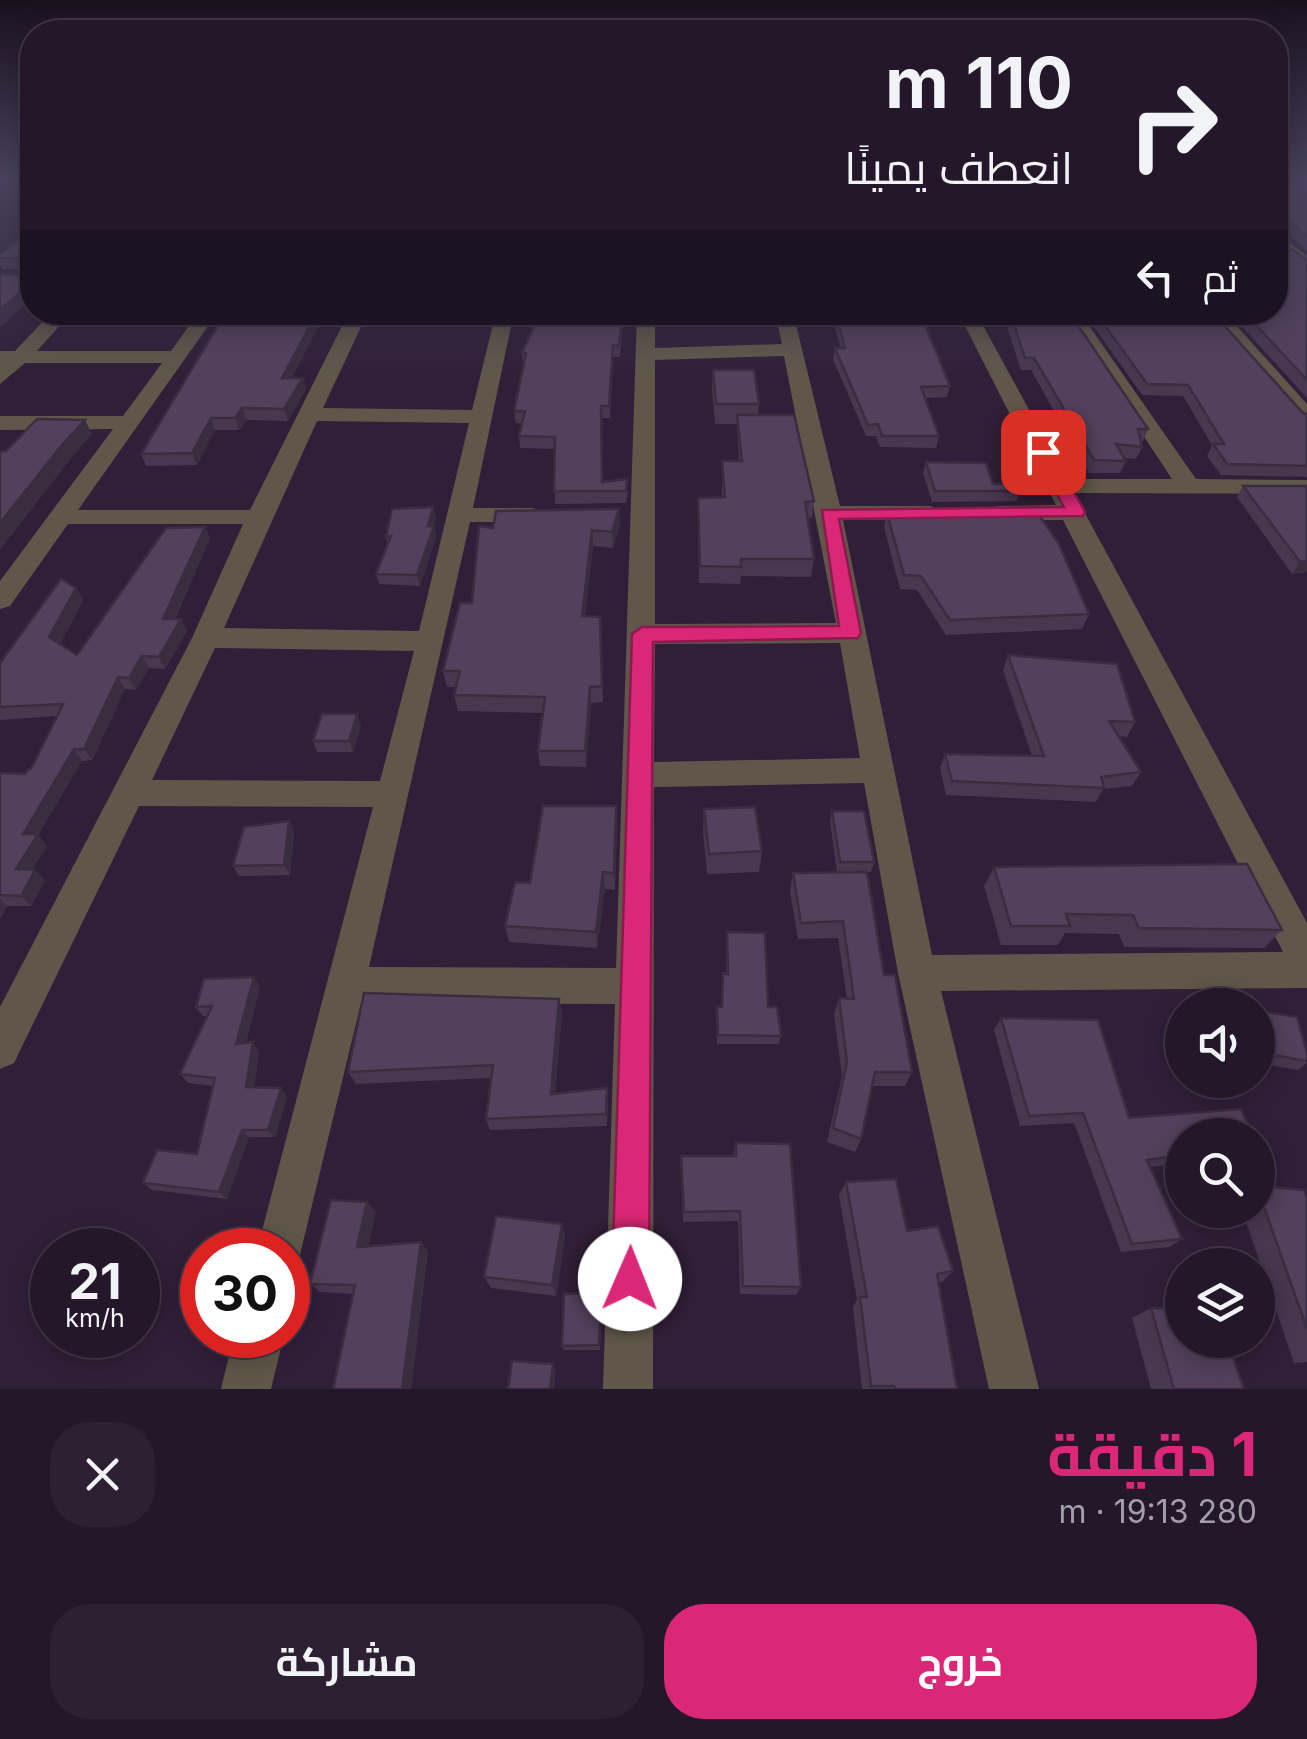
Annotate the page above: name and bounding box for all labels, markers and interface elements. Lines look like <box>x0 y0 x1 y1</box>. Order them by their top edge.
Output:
text: 110 m <box>885 40 1073 125</box>
icon: right <box>1108 60 1238 190</box>
text: انعطف يمينًا <box>844 140 1073 195</box>
icon: left <box>1128 250 1183 305</box>
text: ثم <box>1203 255 1238 301</box>
pin <box>1001 410 1086 495</box>
icon: arrive <box>1016 425 1071 480</box>
map controls <box>1165 988 1275 1358</box>
button: sound <box>1165 988 1275 1098</box>
button: search <box>1165 1118 1275 1228</box>
position arrow <box>578 1227 682 1331</box>
speed limit sign: 30 <box>180 1228 310 1358</box>
button: layers <box>1165 1248 1275 1358</box>
text: 21 <box>68 1251 122 1311</box>
text: km/h <box>65 1303 125 1333</box>
text: 1 دقيقة <box>1047 1418 1257 1490</box>
button: close <box>50 1422 155 1527</box>
text: 280 m · 19:13 <box>1058 1492 1257 1531</box>
button: مشاركة <box>50 1604 644 1719</box>
button: خروج <box>664 1604 1257 1719</box>

